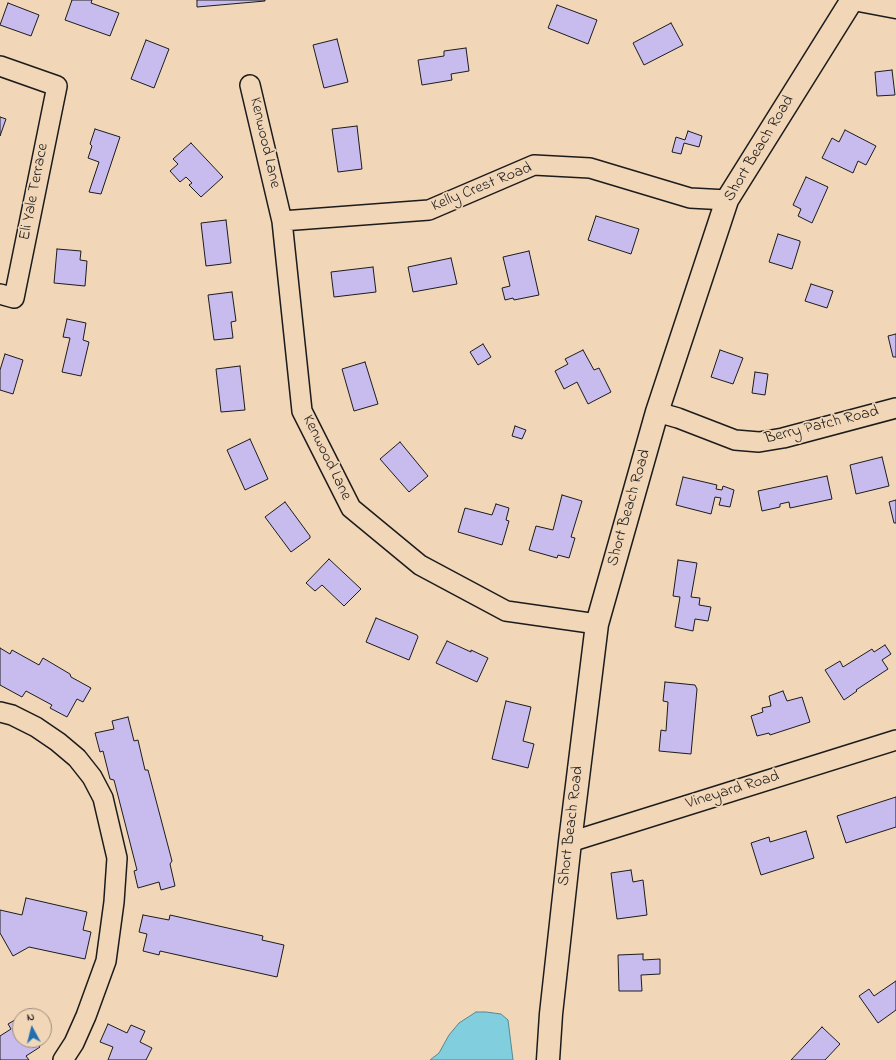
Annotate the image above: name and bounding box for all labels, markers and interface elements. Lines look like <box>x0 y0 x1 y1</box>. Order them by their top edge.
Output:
street label: Short Beach Road <box>721 92 799 206</box>
street label: Kenwood Lane <box>244 96 284 190</box>
street label: Eli Yale Terrace <box>16 142 54 242</box>
street label: Kelly Crest Road <box>429 159 535 217</box>
street label: Berry Patch Road <box>763 403 881 449</box>
street label: Kenwood Lane <box>297 412 355 504</box>
street label: Short Beach Road <box>604 447 656 569</box>
street label: Short Beach Road <box>555 765 589 887</box>
street label: Vineyard Road <box>684 768 782 814</box>
north arrow <box>12 1008 52 1048</box>
text: N <box>26 1009 35 1025</box>

